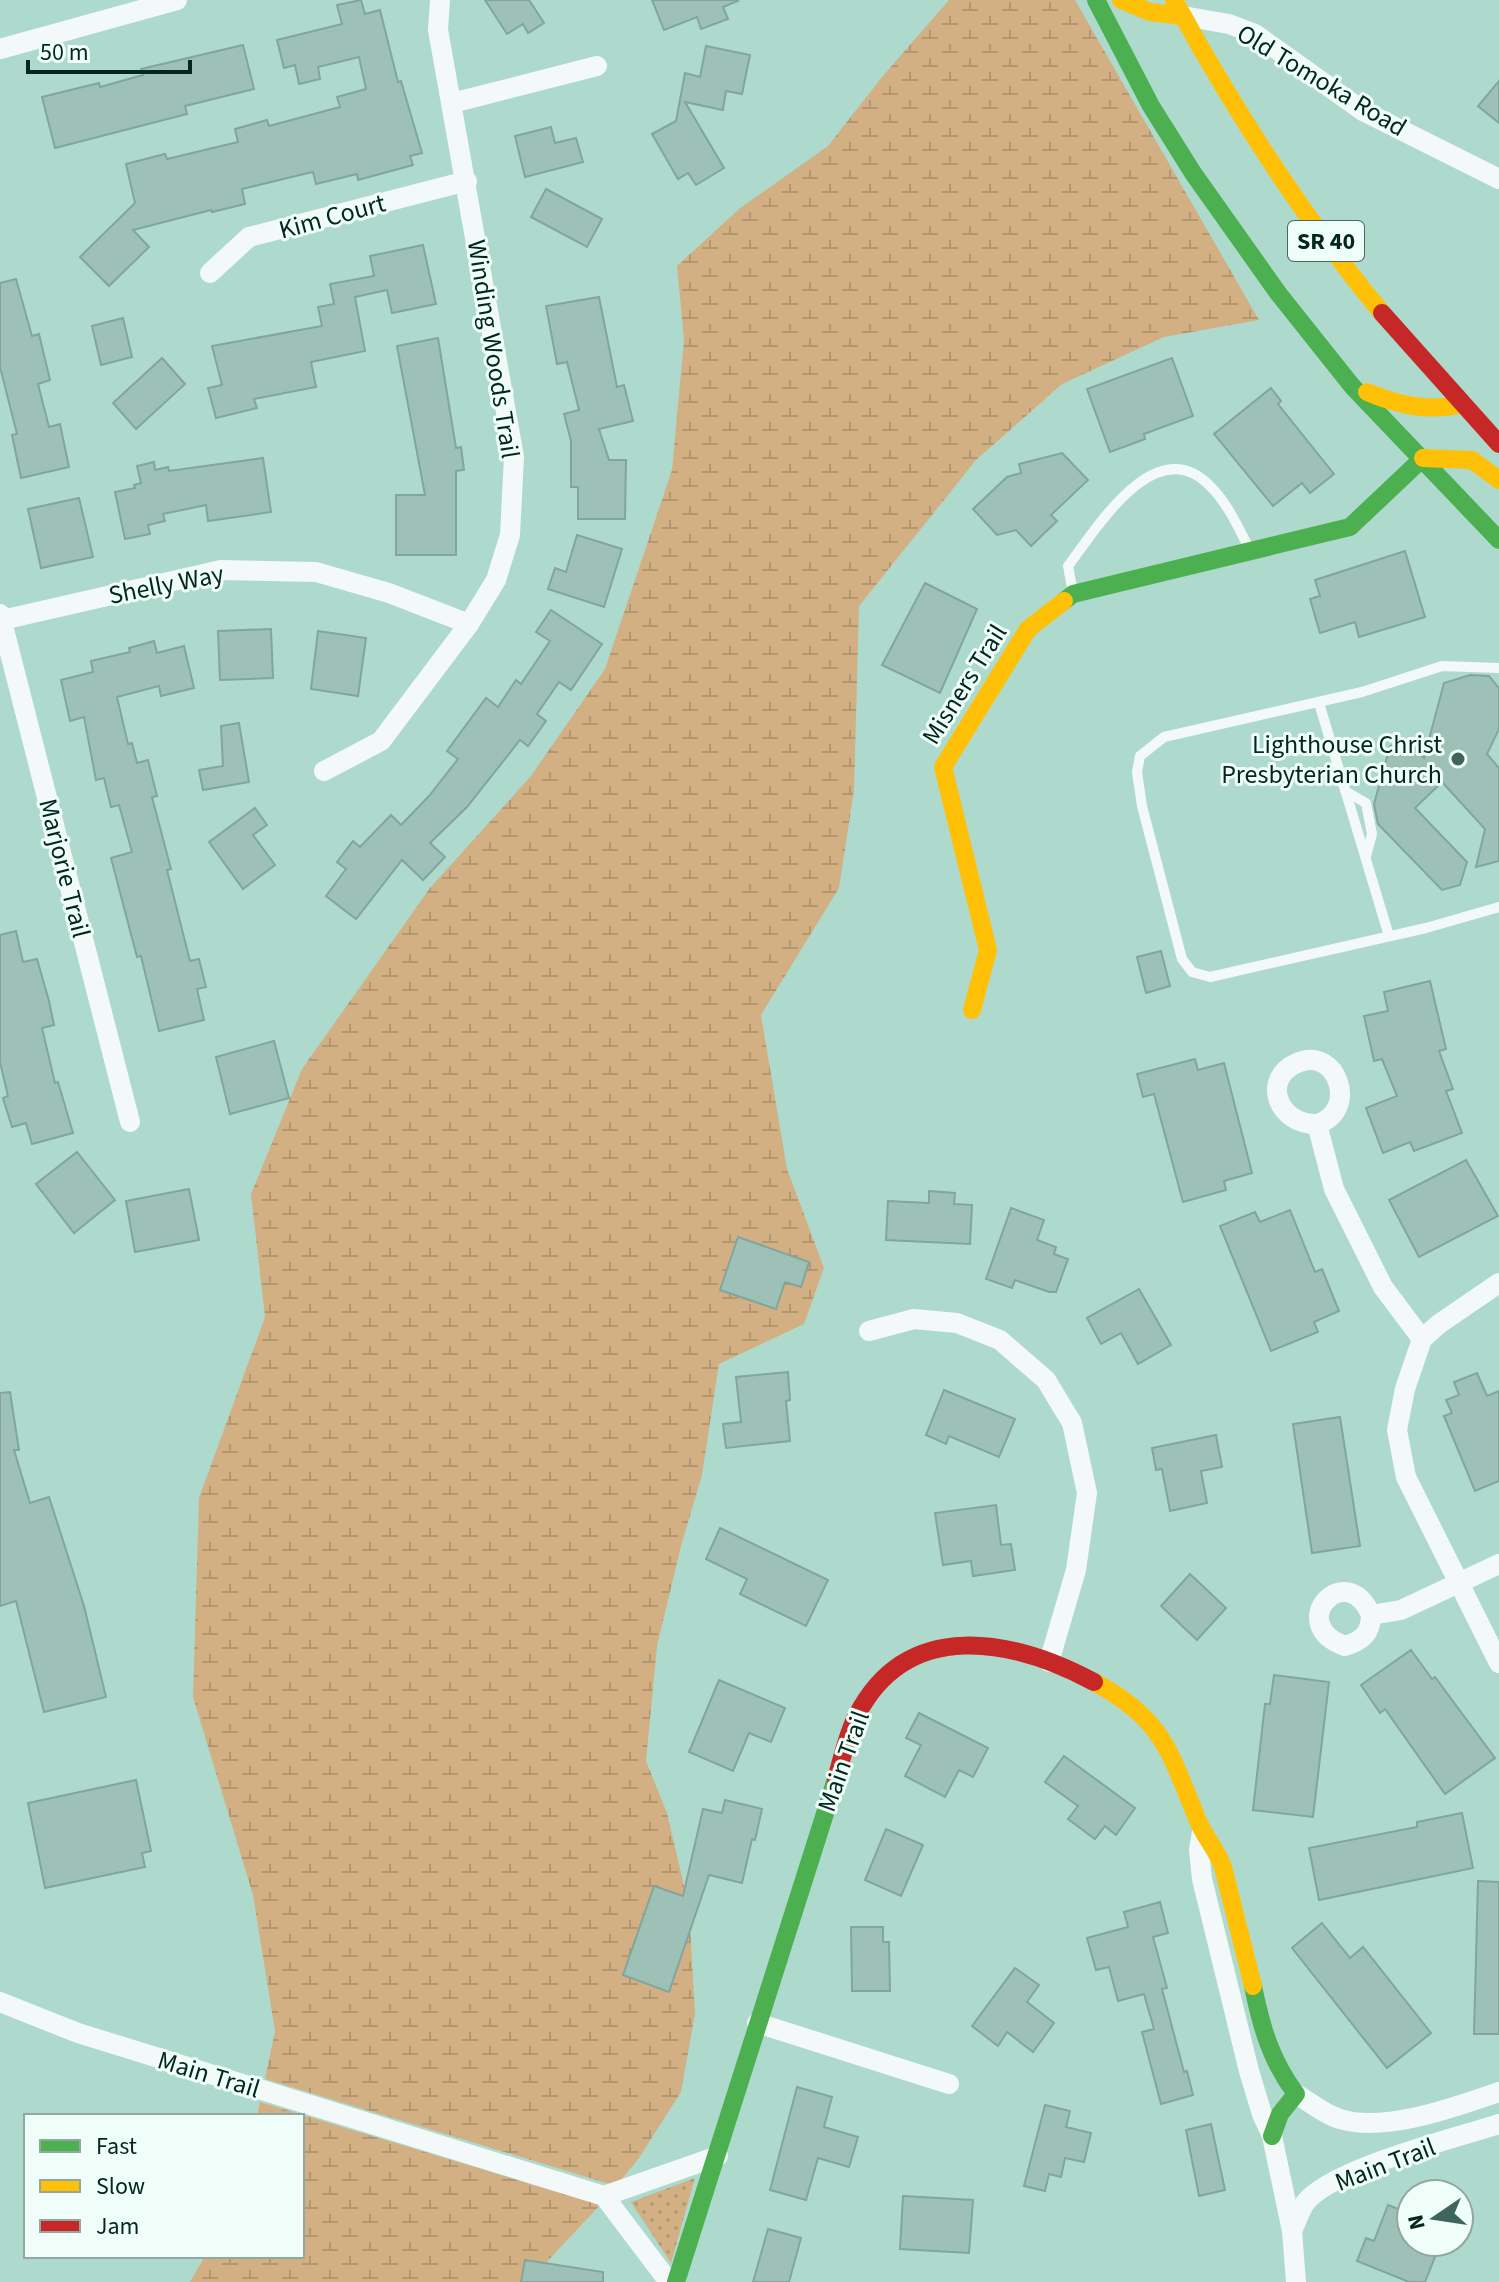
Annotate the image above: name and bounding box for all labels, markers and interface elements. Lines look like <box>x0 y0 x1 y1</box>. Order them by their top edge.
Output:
street label: Old Tomoka Road <box>1230 15 1414 146</box>
scale bar <box>28 24 190 74</box>
text: 50 m <box>40 35 89 70</box>
street label: Kim Court <box>275 184 390 248</box>
road number: SR 40 <box>1288 221 1364 261</box>
street label: Winding Woods Trail <box>458 237 529 461</box>
street label: Shelly Way <box>105 555 227 614</box>
street label: Misners Trail <box>913 617 1016 752</box>
place label: Lighthouse Christ Presbyterian Church <box>1221 726 1442 793</box>
marker: Lighthouse Christ Presbyterian Church <box>1449 750 1467 768</box>
street label: Marjorie Trail <box>29 795 100 942</box>
street label: Main Trail <box>808 1705 879 1817</box>
street label: Main Trail <box>153 2041 265 2108</box>
legend <box>24 2114 304 2258</box>
street label: Main Trail <box>1329 2128 1441 2201</box>
text: Fast <box>96 2129 137 2164</box>
text: Slow <box>96 2169 145 2204</box>
north arrow <box>1395 2178 1475 2258</box>
text: Jam <box>96 2209 140 2244</box>
text: N <box>1399 2212 1434 2233</box>

